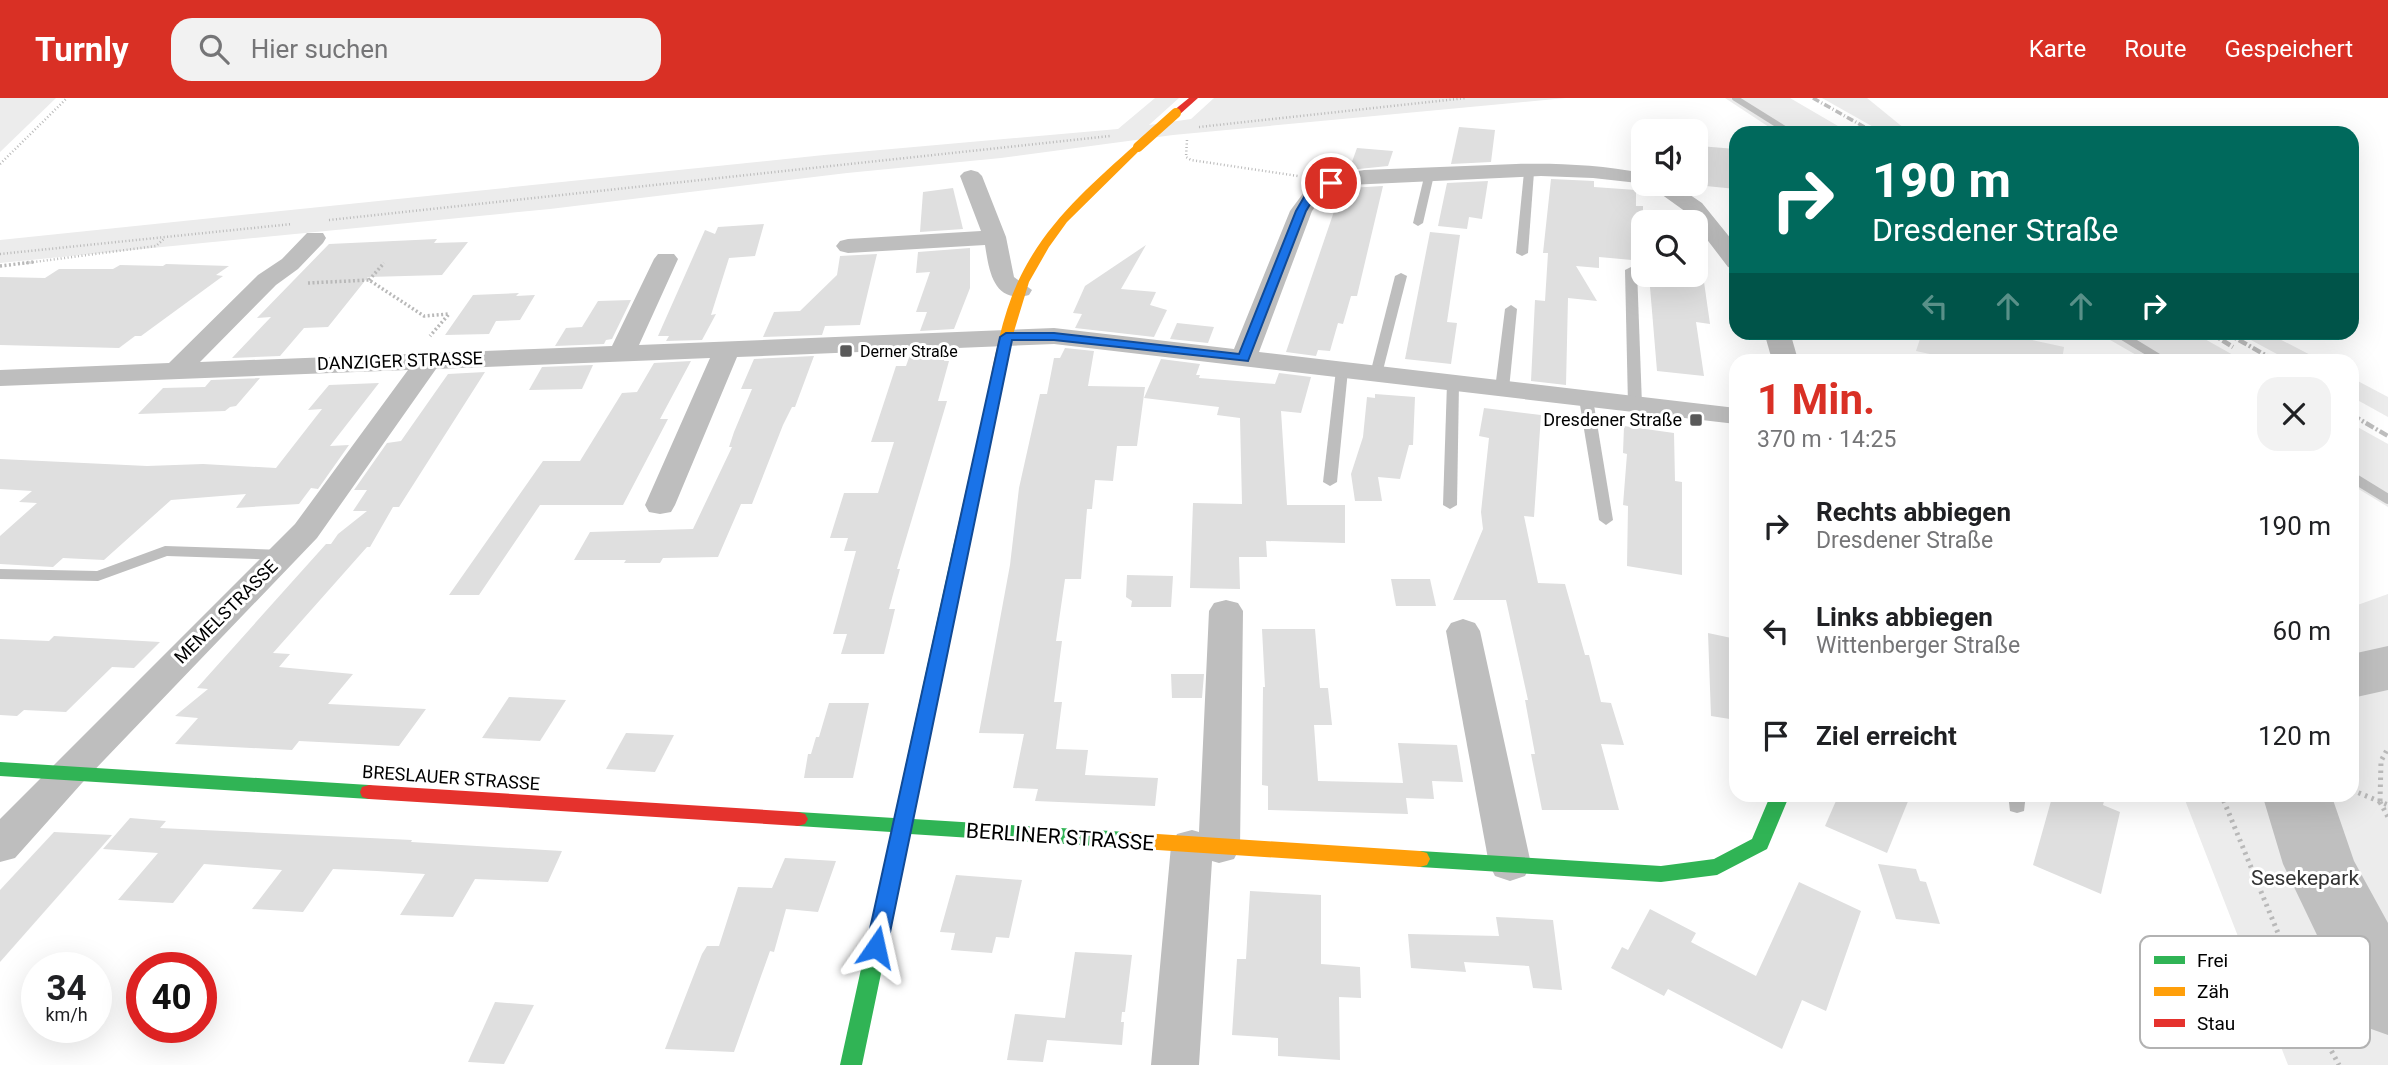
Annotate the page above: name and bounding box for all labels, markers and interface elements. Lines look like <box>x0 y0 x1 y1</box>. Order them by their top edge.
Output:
search box <box>171 18 661 81</box>
text: Turnly <box>35 30 129 69</box>
icon: search <box>195 30 233 68</box>
text: Hier suchen <box>251 34 388 64</box>
text: Karte <box>2029 35 2086 63</box>
text: Route <box>2124 35 2186 63</box>
text: Gespeichert <box>2224 35 2353 63</box>
map controls <box>1631 119 1708 287</box>
button: sound <box>1631 119 1708 196</box>
text: 190 m <box>1872 152 2011 209</box>
pin <box>1301 153 1361 213</box>
icon: right <box>1757 154 1848 245</box>
icon: arrive <box>1312 164 1350 202</box>
button: search <box>1631 210 1708 287</box>
text: Dresdener Straße <box>1872 211 2119 249</box>
icon: left <box>1916 287 1954 325</box>
icon: ahead <box>1989 287 2027 325</box>
icon: ahead <box>2062 287 2100 325</box>
icon: right <box>2135 287 2173 325</box>
place label: Derner Straße <box>860 342 958 361</box>
marker: Derner Straße <box>838 343 854 359</box>
street label: DANZIGER STRASSE <box>317 347 483 374</box>
text: 1 Min. <box>1757 375 1875 424</box>
button: close <box>2257 377 2331 451</box>
place label: Dresdener Straße <box>1543 409 1682 430</box>
marker: Dresdener Straße <box>1688 412 1704 428</box>
text: 370 m · 14:25 <box>1757 426 1896 453</box>
text: Rechts abbiegen <box>1816 497 2011 527</box>
icon: right <box>1757 507 1795 545</box>
text: 190 m <box>2258 511 2331 541</box>
text: Dresdener Straße <box>1816 527 1993 554</box>
street label: MEMELSTRASSE <box>170 556 282 668</box>
text: Links abbiegen <box>1816 602 1993 632</box>
icon: left <box>1757 612 1795 650</box>
text: 60 m <box>2273 616 2331 646</box>
text: Wittenberger Straße <box>1816 632 2020 659</box>
icon: arrive <box>1757 717 1795 755</box>
text: Ziel erreicht <box>1816 721 1957 751</box>
text: 120 m <box>2258 721 2331 751</box>
street label: BRESLAUER STRASSE <box>362 761 541 794</box>
street label: BERLINER STRASSE <box>965 818 1155 856</box>
park label: Sesekepark <box>2251 866 2359 890</box>
position arrow <box>839 910 913 984</box>
legend <box>2140 936 2370 1048</box>
text: Frei <box>2197 949 2228 972</box>
speed limit sign: 40 <box>126 952 217 1043</box>
text: 34 <box>46 968 87 1009</box>
text: Zäh <box>2197 980 2229 1003</box>
text: km/h <box>45 1004 88 1025</box>
text: Stau <box>2197 1012 2235 1035</box>

